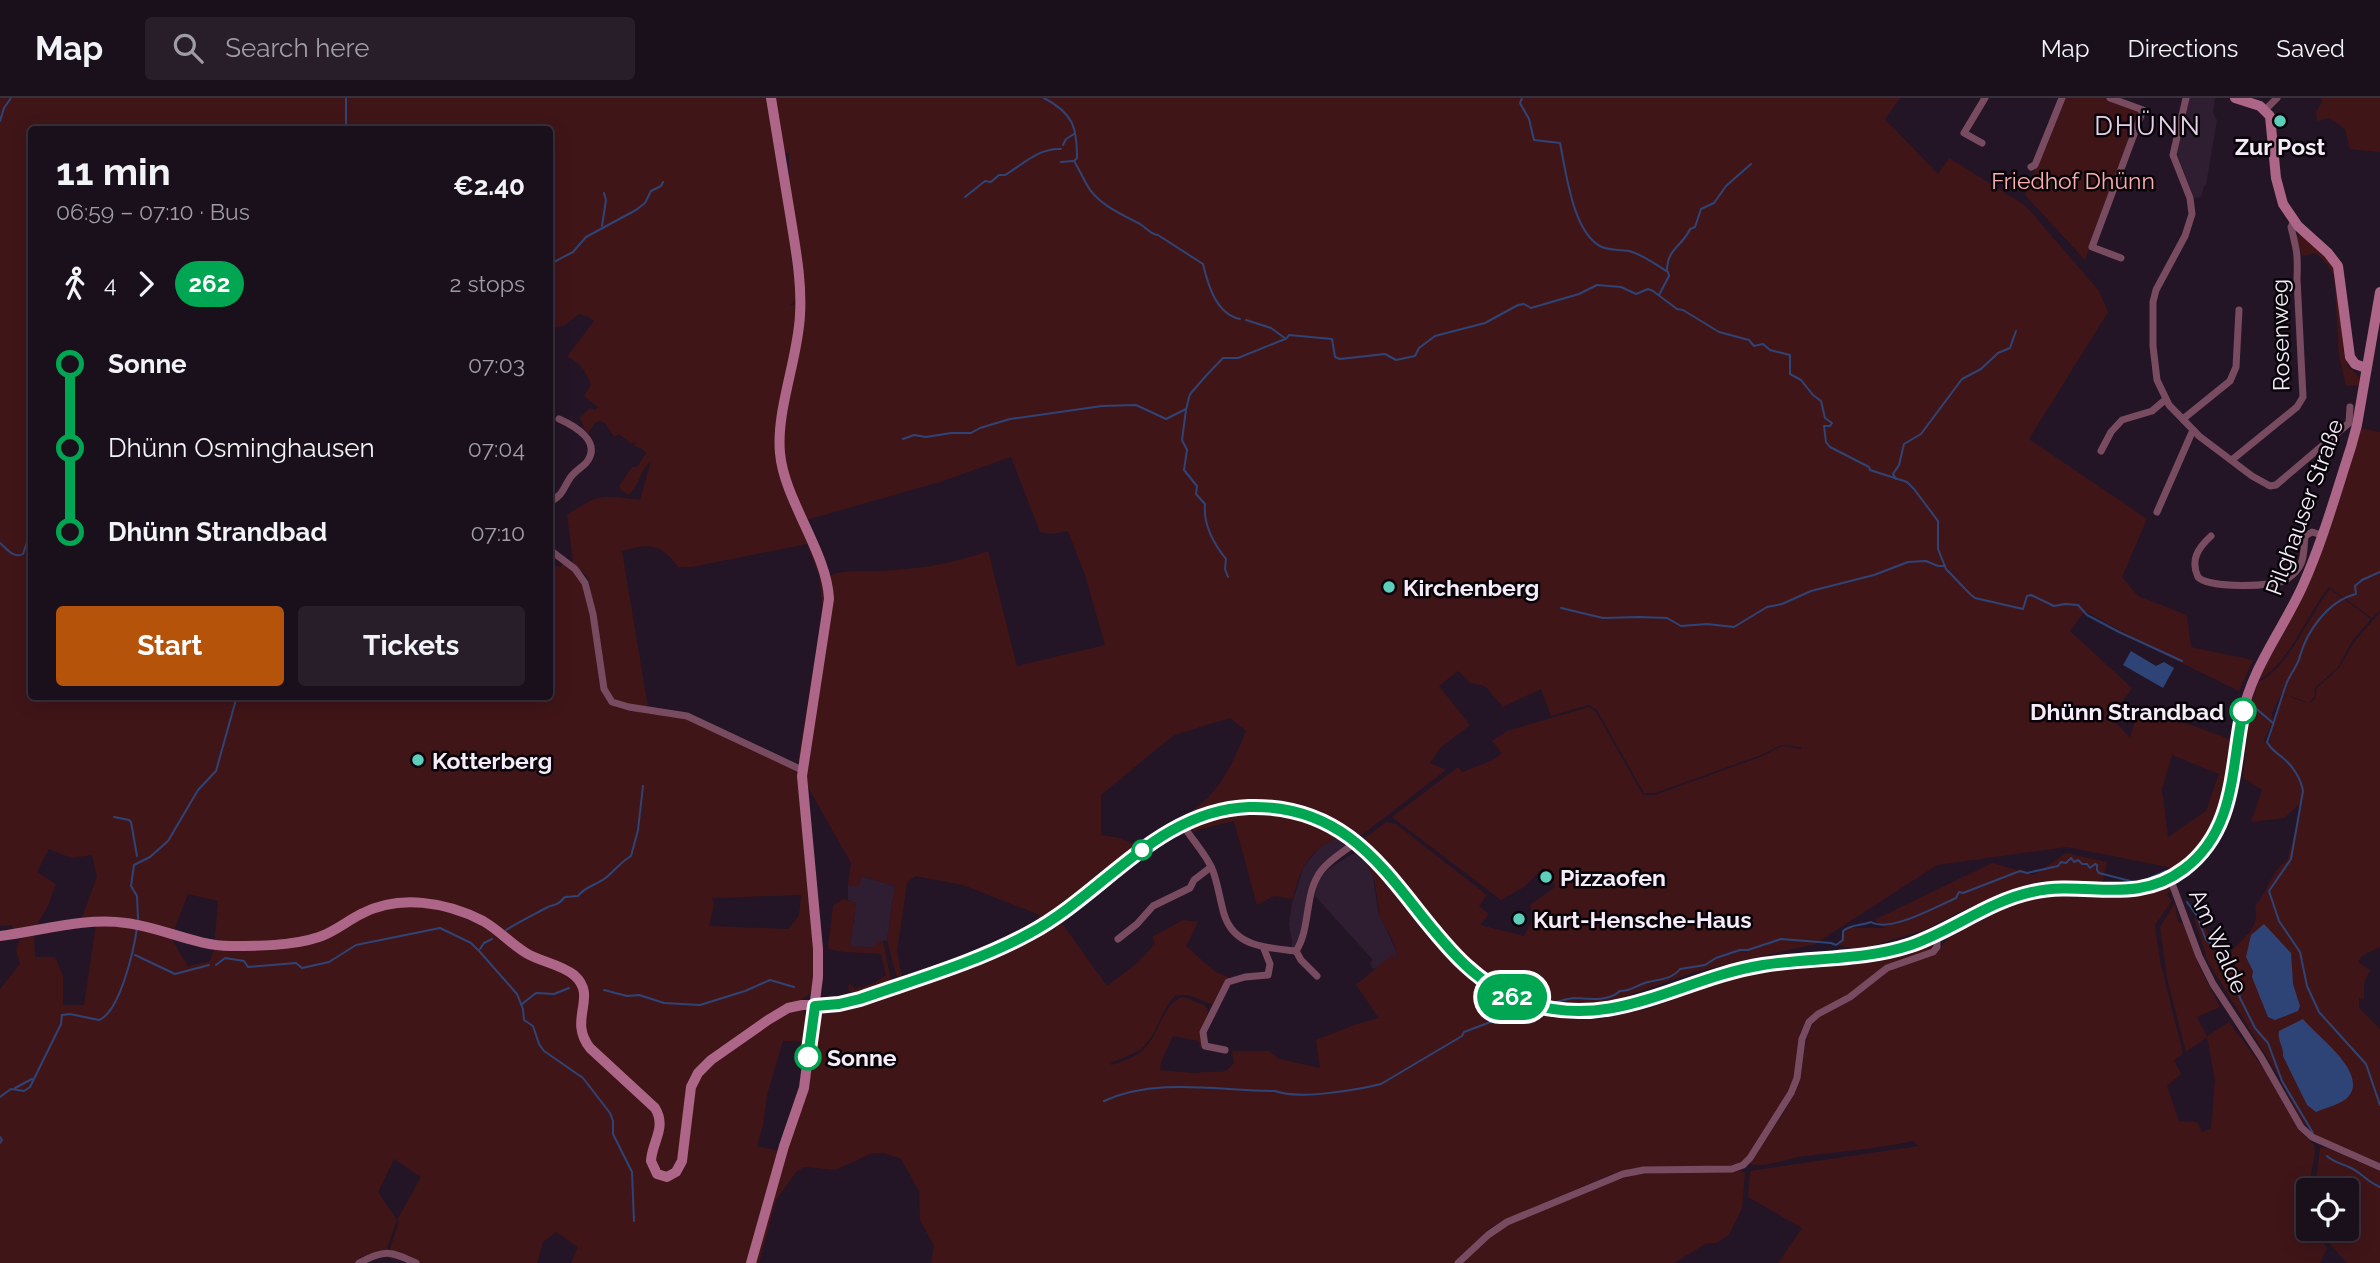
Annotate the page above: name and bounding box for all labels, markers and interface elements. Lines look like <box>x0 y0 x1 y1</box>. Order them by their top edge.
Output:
search box <box>145 17 635 80</box>
text: Map <box>35 29 103 68</box>
icon: search <box>169 29 207 67</box>
text: Search here <box>225 33 370 63</box>
text: Map <box>2041 34 2090 63</box>
text: Directions <box>2128 34 2238 63</box>
text: Saved <box>2276 34 2345 63</box>
district label: DHÜNN <box>2094 110 2202 141</box>
marker: Zur Post <box>2272 113 2288 129</box>
place label: Zur Post <box>2235 133 2325 160</box>
text: 11 min <box>56 149 171 194</box>
park label: Friedhof Dhünn <box>1991 167 2155 194</box>
text: €2.40 <box>453 171 525 201</box>
text: 06:59 – 07:10 · Bus <box>56 198 250 225</box>
icon: walk <box>56 265 94 303</box>
icon: forward <box>127 265 165 303</box>
text: 262 <box>189 269 230 298</box>
text: 4 <box>104 270 117 297</box>
text: 2 stops <box>450 270 525 297</box>
street label: Rosenweg <box>2266 279 2294 391</box>
text: Sonne <box>108 349 187 379</box>
text: 07:03 <box>468 351 525 378</box>
street label: Pilghauser Straße <box>2260 415 2348 599</box>
text: Dhünn Osminghausen <box>108 433 375 463</box>
text: 07:04 <box>468 435 525 462</box>
text: Dhünn Strandbad <box>108 517 327 547</box>
text: 07:10 <box>471 519 525 546</box>
place label: Kirchenberg <box>1403 574 1539 601</box>
marker: Kirchenberg <box>1381 579 1397 595</box>
button: Start <box>56 606 284 686</box>
button: Tickets <box>298 606 525 686</box>
place label: Dhünn Strandbad <box>2030 698 2224 725</box>
marker: Dhünn Strandbad <box>2230 698 2256 724</box>
place label: Kotterberg <box>432 747 552 774</box>
marker: Kotterberg <box>410 752 426 768</box>
unlabelled marker <box>1132 840 1152 860</box>
place label: Pizzaofen <box>1560 864 1666 891</box>
marker: Pizzaofen <box>1538 869 1554 885</box>
street label: Am Walde <box>2184 885 2254 997</box>
place label: Kurt-Hensche-Haus <box>1533 906 1752 933</box>
marker: Kurt-Hensche-Haus <box>1511 911 1527 927</box>
line badge: 262 <box>1472 974 1552 1020</box>
text: 262 <box>1491 982 1533 1011</box>
marker: Sonne <box>795 1044 821 1070</box>
place label: Sonne <box>827 1044 897 1071</box>
map controls <box>2296 1178 2359 1241</box>
button: locate <box>2296 1178 2359 1241</box>

